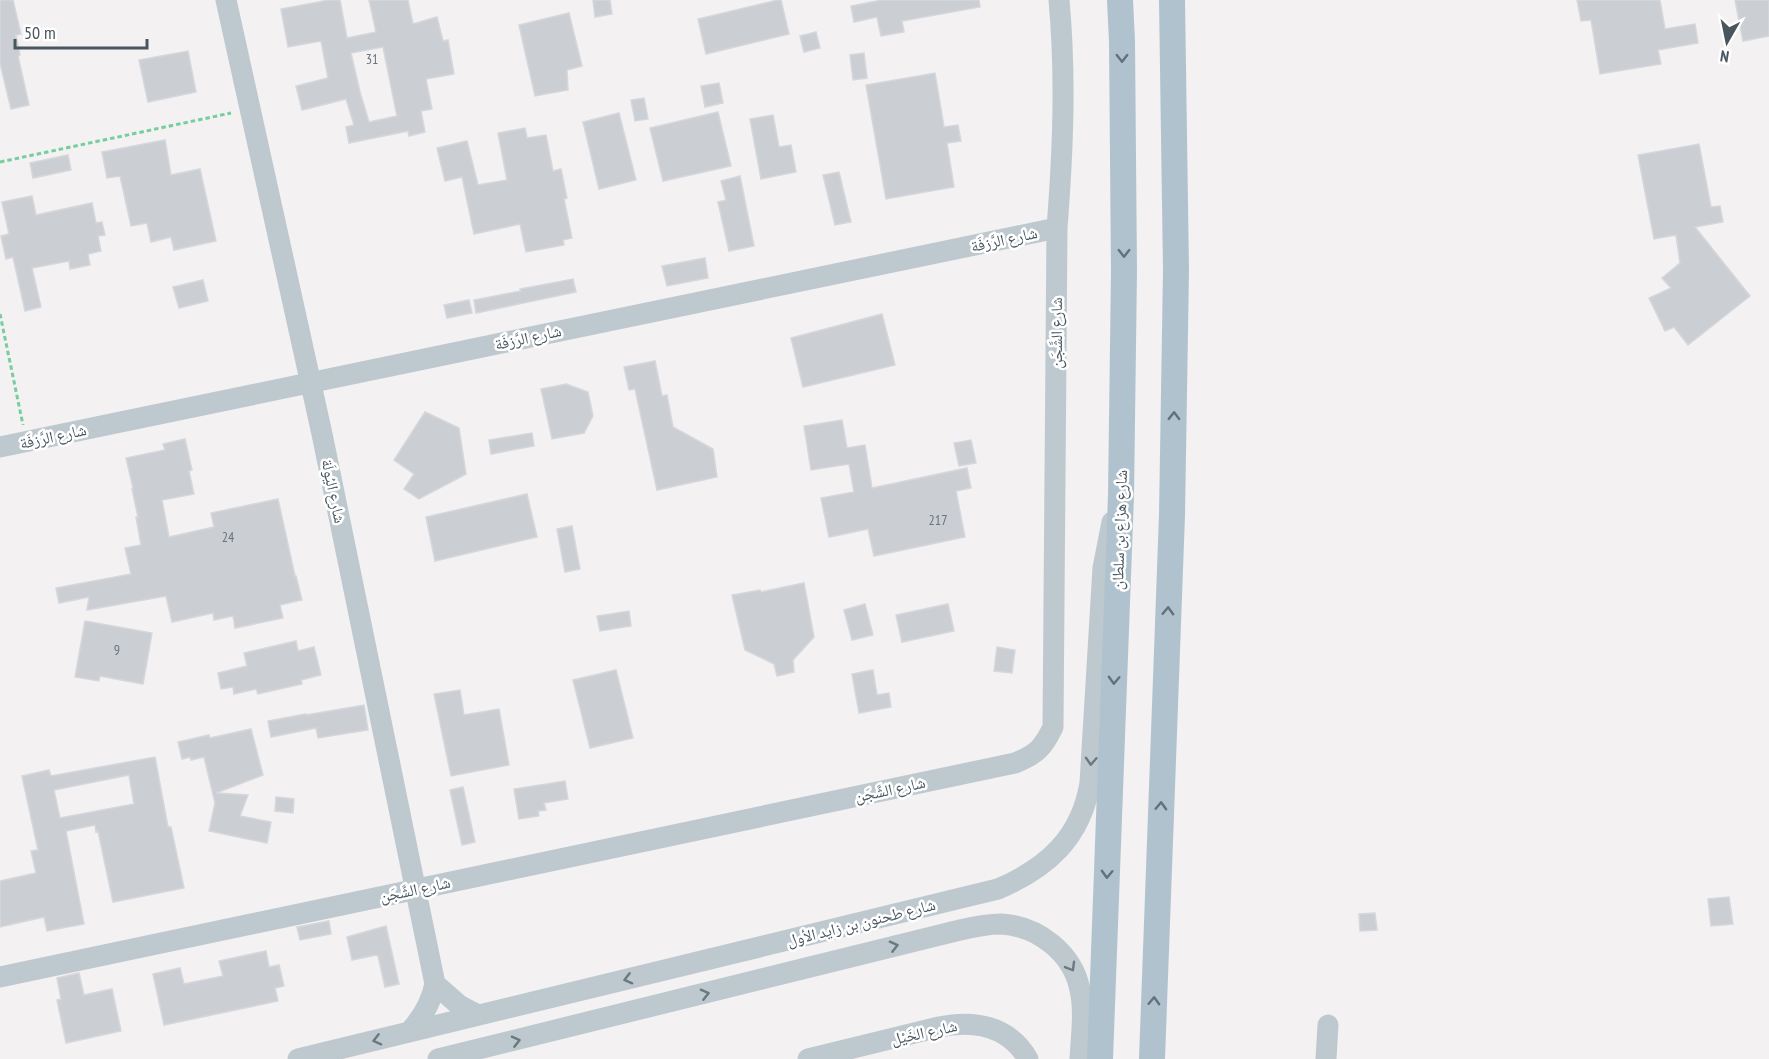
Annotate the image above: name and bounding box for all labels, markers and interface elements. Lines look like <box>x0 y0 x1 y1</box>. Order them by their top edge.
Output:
scale bar <box>15 12 147 50</box>
north arrow <box>1697 12 1757 72</box>
text: 50 m <box>24 21 56 44</box>
text: N <box>1719 46 1730 67</box>
house number: 31 <box>366 50 378 68</box>
one-way arrow <box>1116 54 1129 63</box>
street label: شارع الرَّزفَة <box>969 222 1039 257</box>
one-way arrow <box>1118 249 1130 258</box>
street label: شارع الشَّجَن <box>1046 297 1067 369</box>
street label: شارع الرَّزفَة <box>493 320 563 355</box>
one-way arrow <box>1168 411 1180 420</box>
street label: شارع الرَّزفَة <box>18 419 88 454</box>
street label: شارع اليُولَة <box>316 457 351 525</box>
street label: شارع هزاع بن سلطان <box>1107 470 1132 591</box>
house number: 217 <box>929 511 947 529</box>
house number: 24 <box>222 528 235 546</box>
one-way arrow <box>1162 606 1175 615</box>
house number: 9 <box>114 641 120 659</box>
one-way arrow <box>1107 675 1120 684</box>
one-way arrow <box>1085 757 1098 766</box>
street label: شارع الشَّجَن <box>853 772 927 807</box>
one-way arrow <box>1155 801 1168 810</box>
one-way arrow <box>1100 870 1113 879</box>
street label: شارع الشَّجَن <box>378 872 452 907</box>
street label: شارع طحنون بن زايد الأول <box>785 894 938 951</box>
one-way arrow <box>889 941 899 954</box>
one-way arrow <box>1064 961 1075 971</box>
one-way arrow <box>623 971 633 984</box>
one-way arrow <box>700 988 710 1001</box>
one-way arrow <box>1148 996 1161 1005</box>
street label: شارع الخَيْل <box>889 1015 959 1050</box>
one-way arrow <box>373 1032 383 1045</box>
one-way arrow <box>511 1035 521 1048</box>

